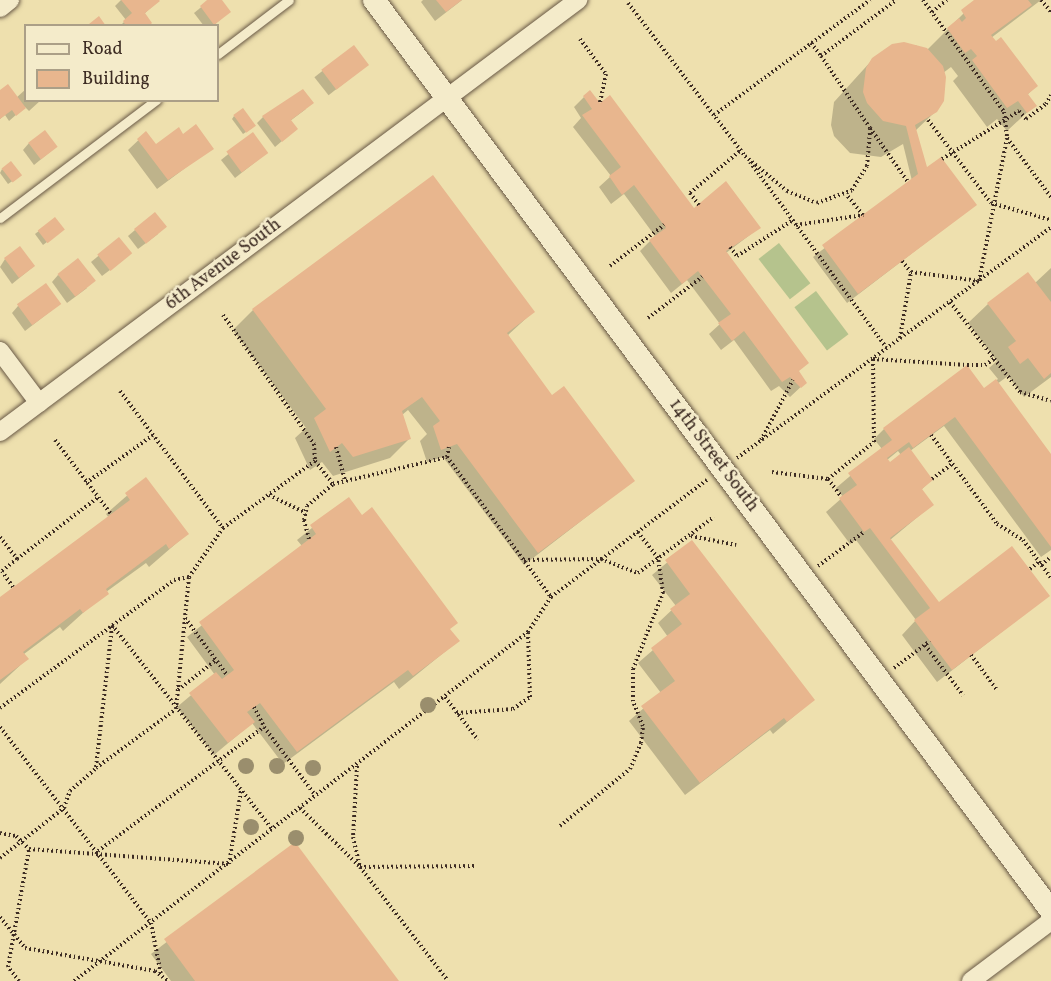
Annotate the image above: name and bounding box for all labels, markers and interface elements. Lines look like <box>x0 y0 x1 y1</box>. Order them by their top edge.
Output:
legend <box>24 24 219 102</box>
text: Road <box>82 37 123 62</box>
text: Building <box>82 67 150 92</box>
street label: 6th Avenue South <box>162 215 286 315</box>
street label: 14th Street South <box>663 395 763 517</box>

